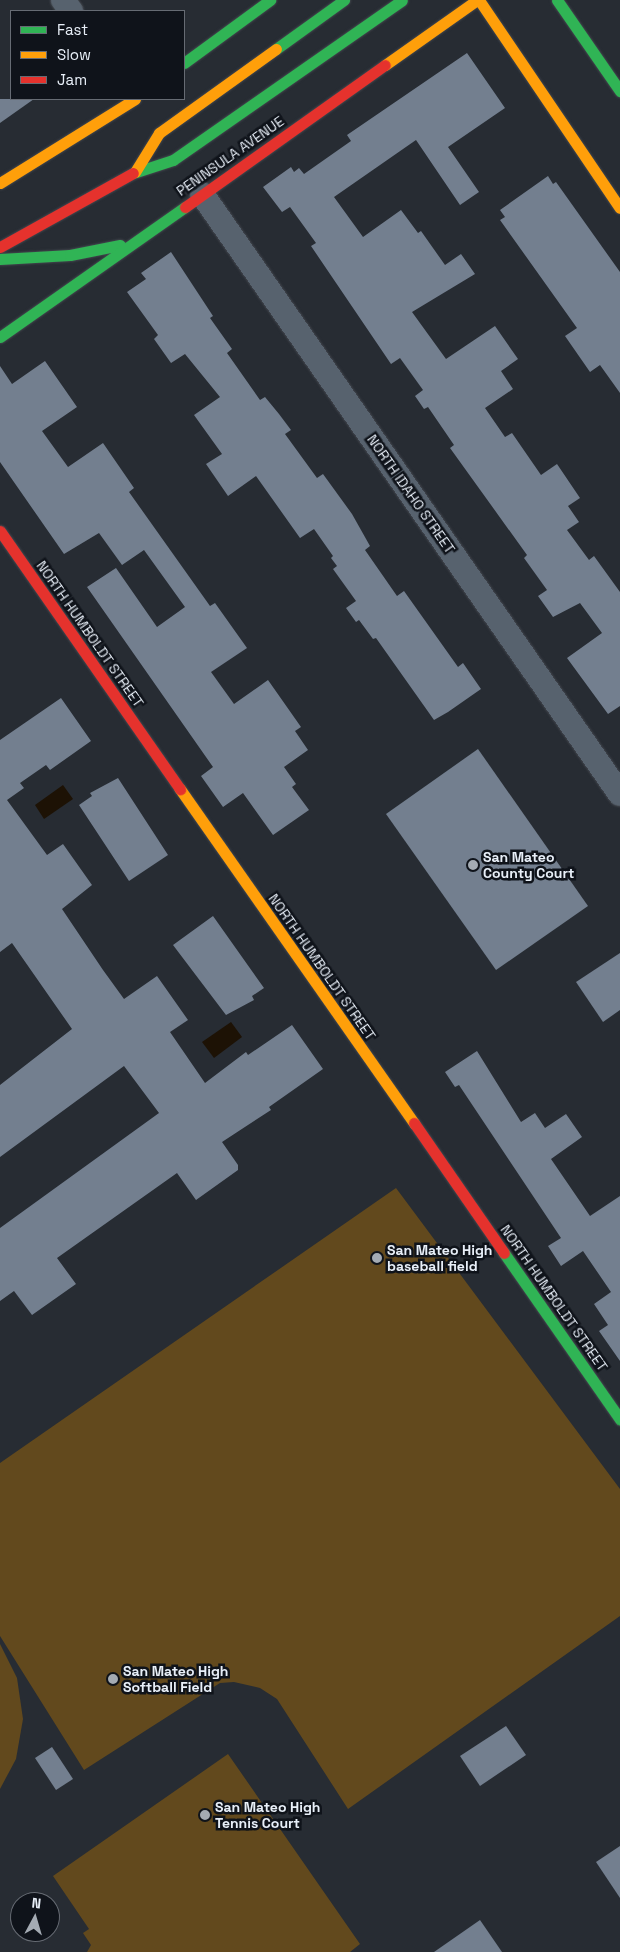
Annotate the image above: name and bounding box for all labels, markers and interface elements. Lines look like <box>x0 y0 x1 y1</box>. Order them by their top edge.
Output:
legend <box>10 10 185 100</box>
text: Fast <box>57 20 88 39</box>
text: Slow <box>57 45 91 64</box>
text: Jam <box>57 70 87 89</box>
street label: PENINSULA AVENUE <box>173 113 287 199</box>
street label: NORTH IDAHO STREET <box>364 431 458 557</box>
street label: NORTH HUMBOLDT STREET <box>33 557 147 711</box>
place label: San Mateo County Court <box>483 849 574 882</box>
marker: San Mateo County Court <box>467 859 479 871</box>
street label: NORTH HUMBOLDT STREET <box>265 890 379 1044</box>
street label: NORTH HUMBOLDT STREET <box>497 1221 611 1375</box>
place label: San Mateo High baseball field <box>387 1242 492 1274</box>
marker: San Mateo High baseball field <box>371 1252 383 1264</box>
place label: San Mateo High Softball Field <box>123 1663 228 1695</box>
marker: San Mateo High Softball Field <box>107 1673 119 1685</box>
place label: San Mateo High Tennis Court <box>215 1799 320 1831</box>
marker: San Mateo High Tennis Court <box>199 1809 211 1821</box>
north arrow <box>10 1892 60 1942</box>
text: N <box>31 1894 42 1913</box>

